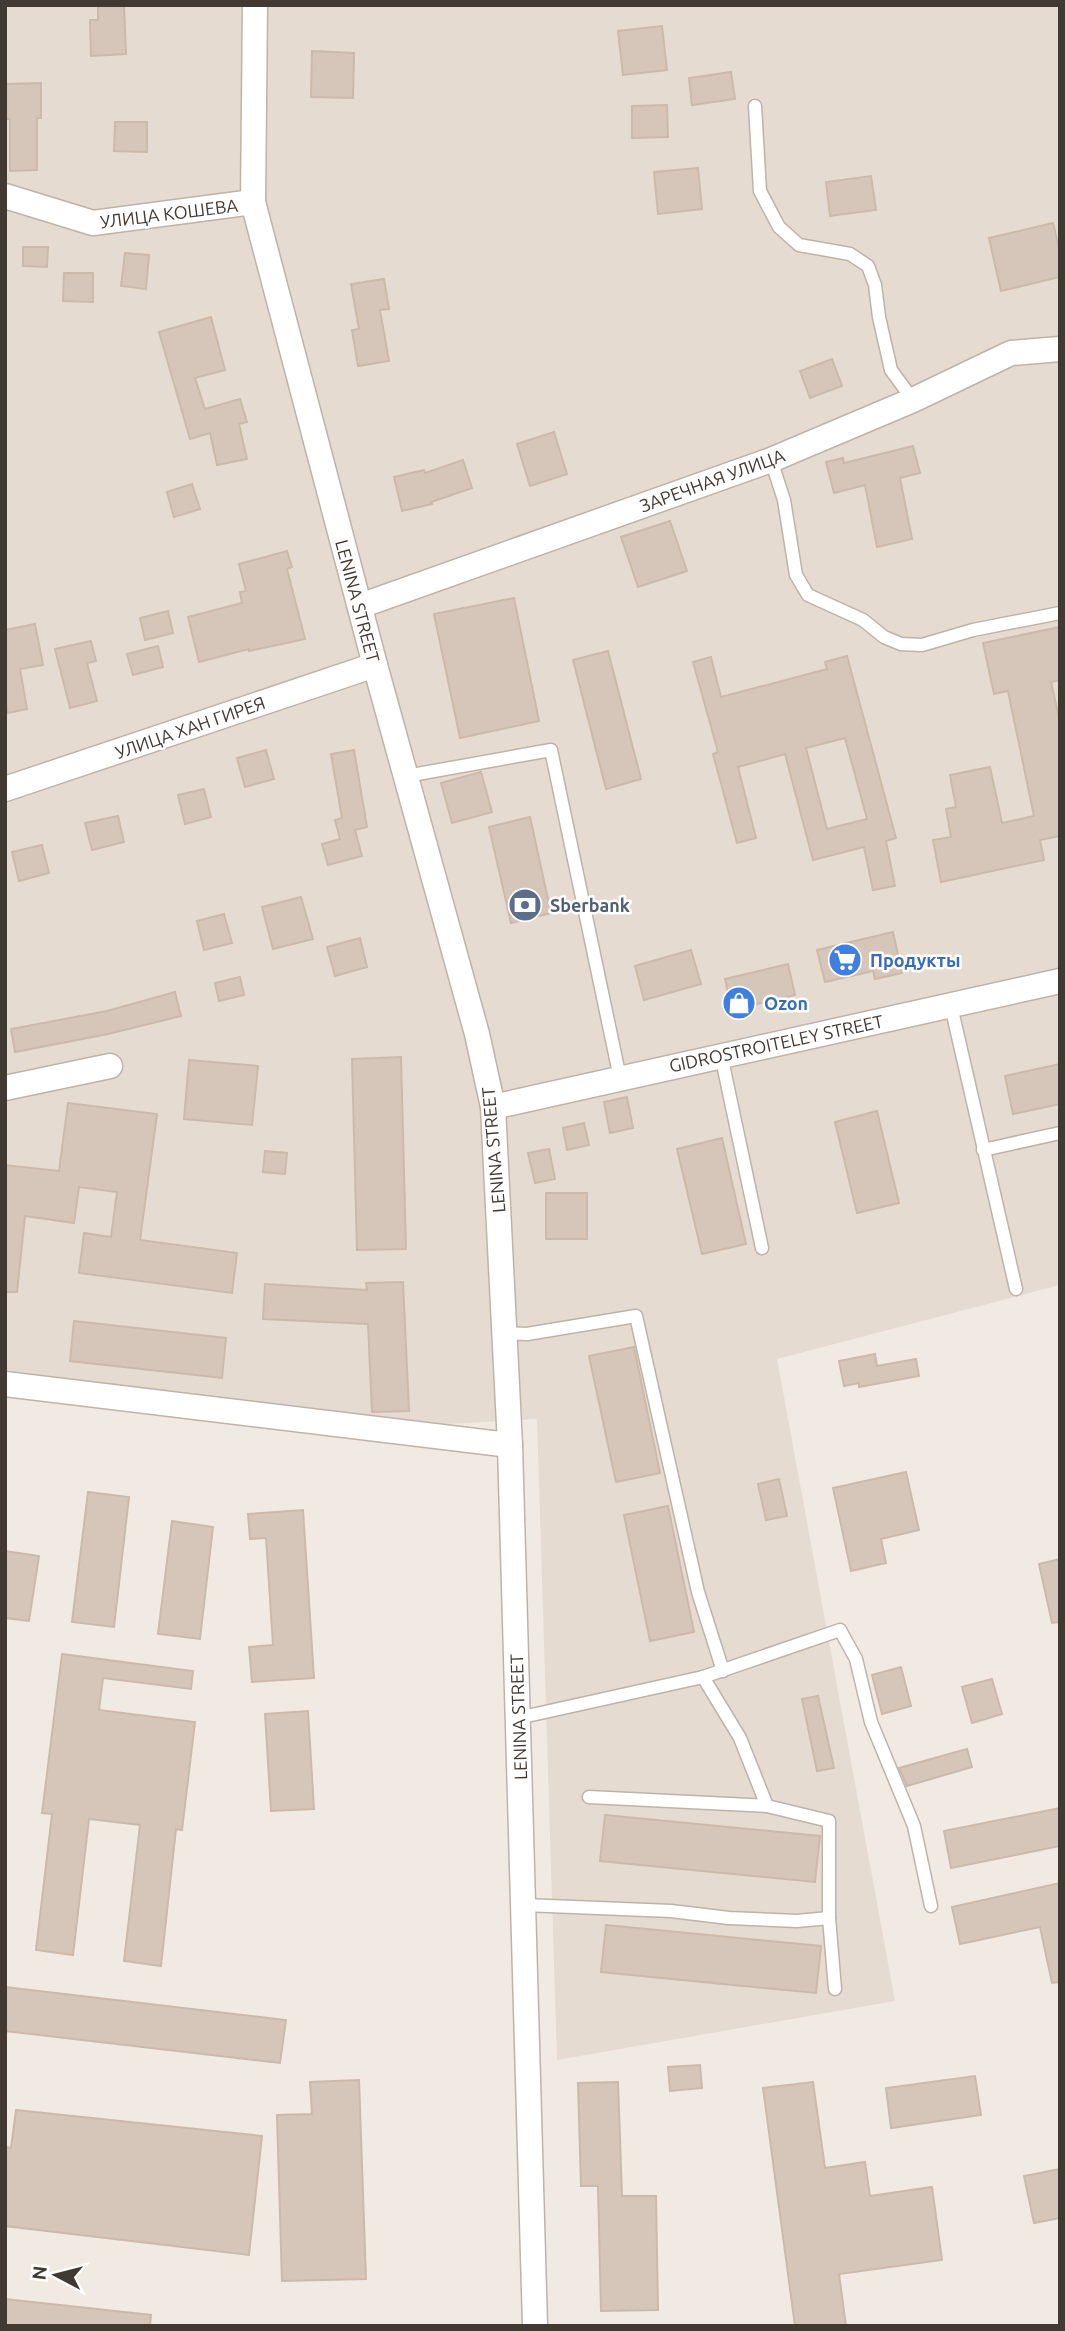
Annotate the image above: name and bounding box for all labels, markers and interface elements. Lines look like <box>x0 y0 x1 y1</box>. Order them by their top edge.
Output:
street label: УЛИЦА КОШЕВА <box>99 195 239 231</box>
street label: ЗАРЕЧНАЯ УЛИЦА <box>637 444 788 516</box>
street label: LENINA STREET <box>332 537 384 665</box>
street label: УЛИЦА ХАН ГИРЕЯ <box>112 692 268 762</box>
bank icon: Sberbank <box>506 886 544 924</box>
place label: Sberbank <box>550 895 630 915</box>
supermarket icon: Продукты <box>826 941 864 979</box>
place label: Продукты <box>870 950 960 970</box>
shop icon: Ozon <box>720 984 758 1022</box>
place label: Ozon <box>764 993 808 1013</box>
street label: GIDROSTROITELEY STREET <box>667 1011 885 1075</box>
street label: LENINA STREET <box>478 1086 508 1214</box>
street label: LENINA STREET <box>506 1654 530 1780</box>
north arrow <box>21 2240 91 2310</box>
text: N <box>27 2265 51 2281</box>

